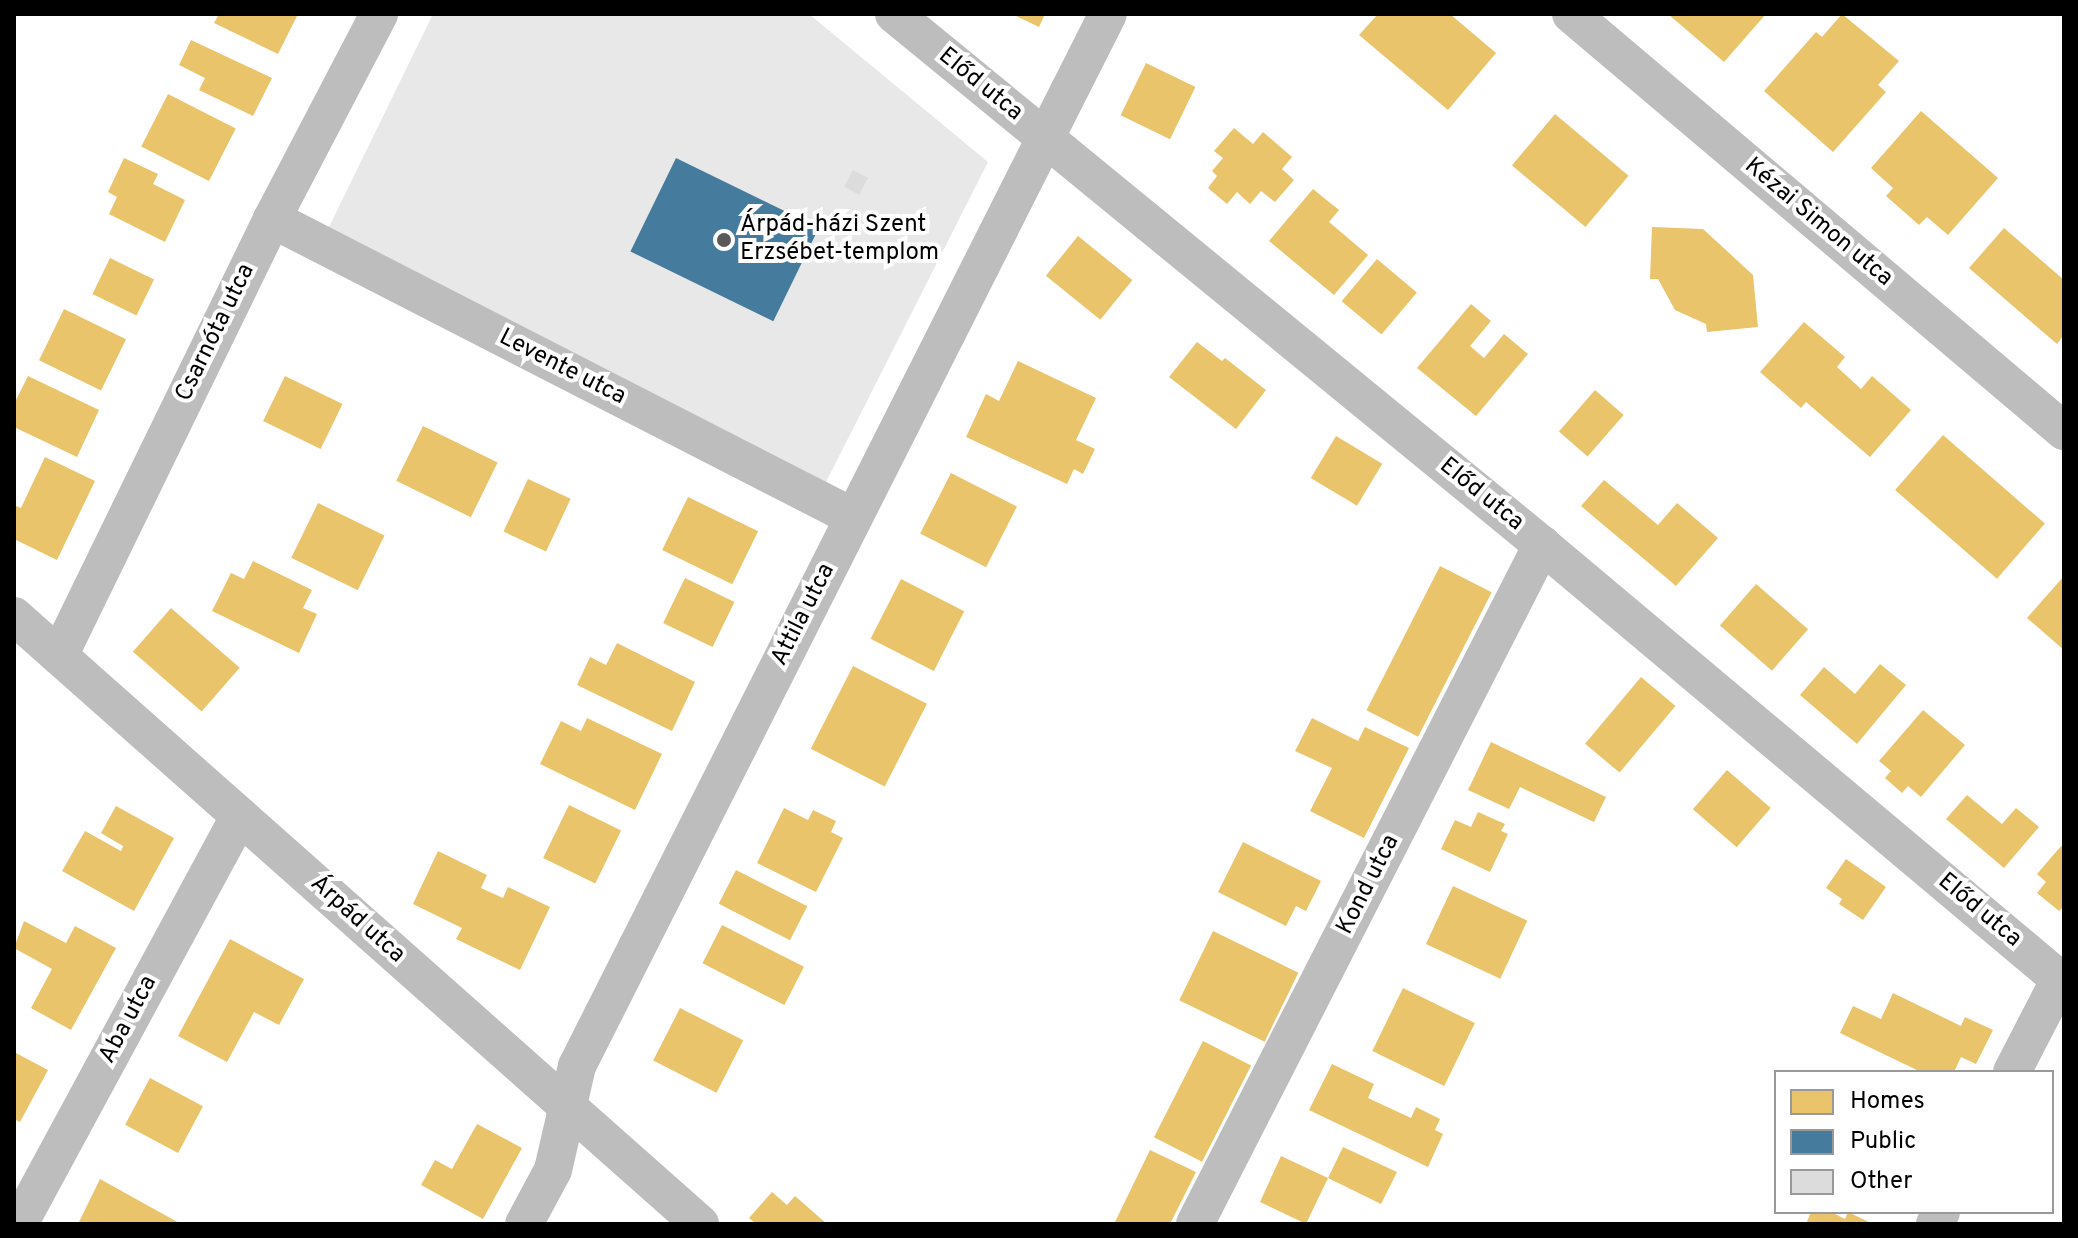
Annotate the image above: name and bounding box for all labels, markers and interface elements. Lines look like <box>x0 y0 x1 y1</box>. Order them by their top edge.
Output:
street label: Előd utca <box>932 42 1028 128</box>
street label: Kézai Simon utca <box>1738 153 1898 293</box>
place label: Árpád-házi Szent Erzsébet-templom <box>740 212 939 268</box>
marker: Árpád-házi Szent Erzsébet-templom <box>715 231 733 249</box>
street label: Csarnóta utca <box>170 259 262 407</box>
street label: Levente utca <box>494 324 630 412</box>
street label: Előd utca <box>1433 452 1529 538</box>
street label: Attila utca <box>766 559 842 671</box>
street label: Kond utca <box>1332 830 1406 940</box>
street label: Előd utca <box>1931 868 2027 954</box>
street label: Árpád utca <box>304 870 410 970</box>
street label: Aba utca <box>94 971 164 1069</box>
legend <box>1774 1070 2054 1214</box>
text: Homes <box>1850 1087 1925 1117</box>
text: Public <box>1850 1127 1916 1157</box>
text: Other <box>1850 1167 1912 1197</box>

